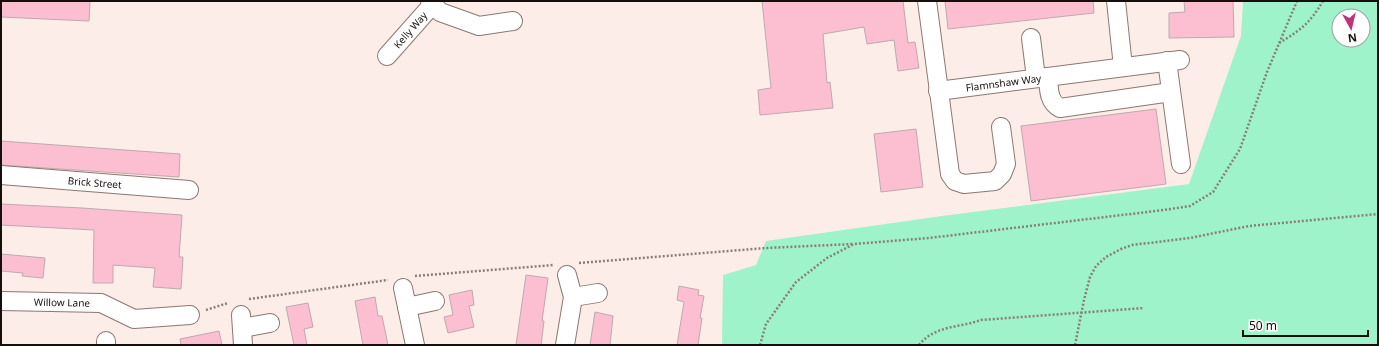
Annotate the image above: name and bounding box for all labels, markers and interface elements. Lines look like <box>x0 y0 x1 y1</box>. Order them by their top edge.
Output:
street label: Kelly Way <box>390 8 431 51</box>
north arrow <box>1331 8 1371 48</box>
text: N <box>1347 30 1358 46</box>
street label: Flamnshaw Way <box>965 71 1043 94</box>
street label: Brick Street <box>67 173 123 192</box>
street label: Willow Lane <box>34 295 91 310</box>
scale bar <box>1243 312 1368 338</box>
text: 50 m <box>1249 317 1277 334</box>

